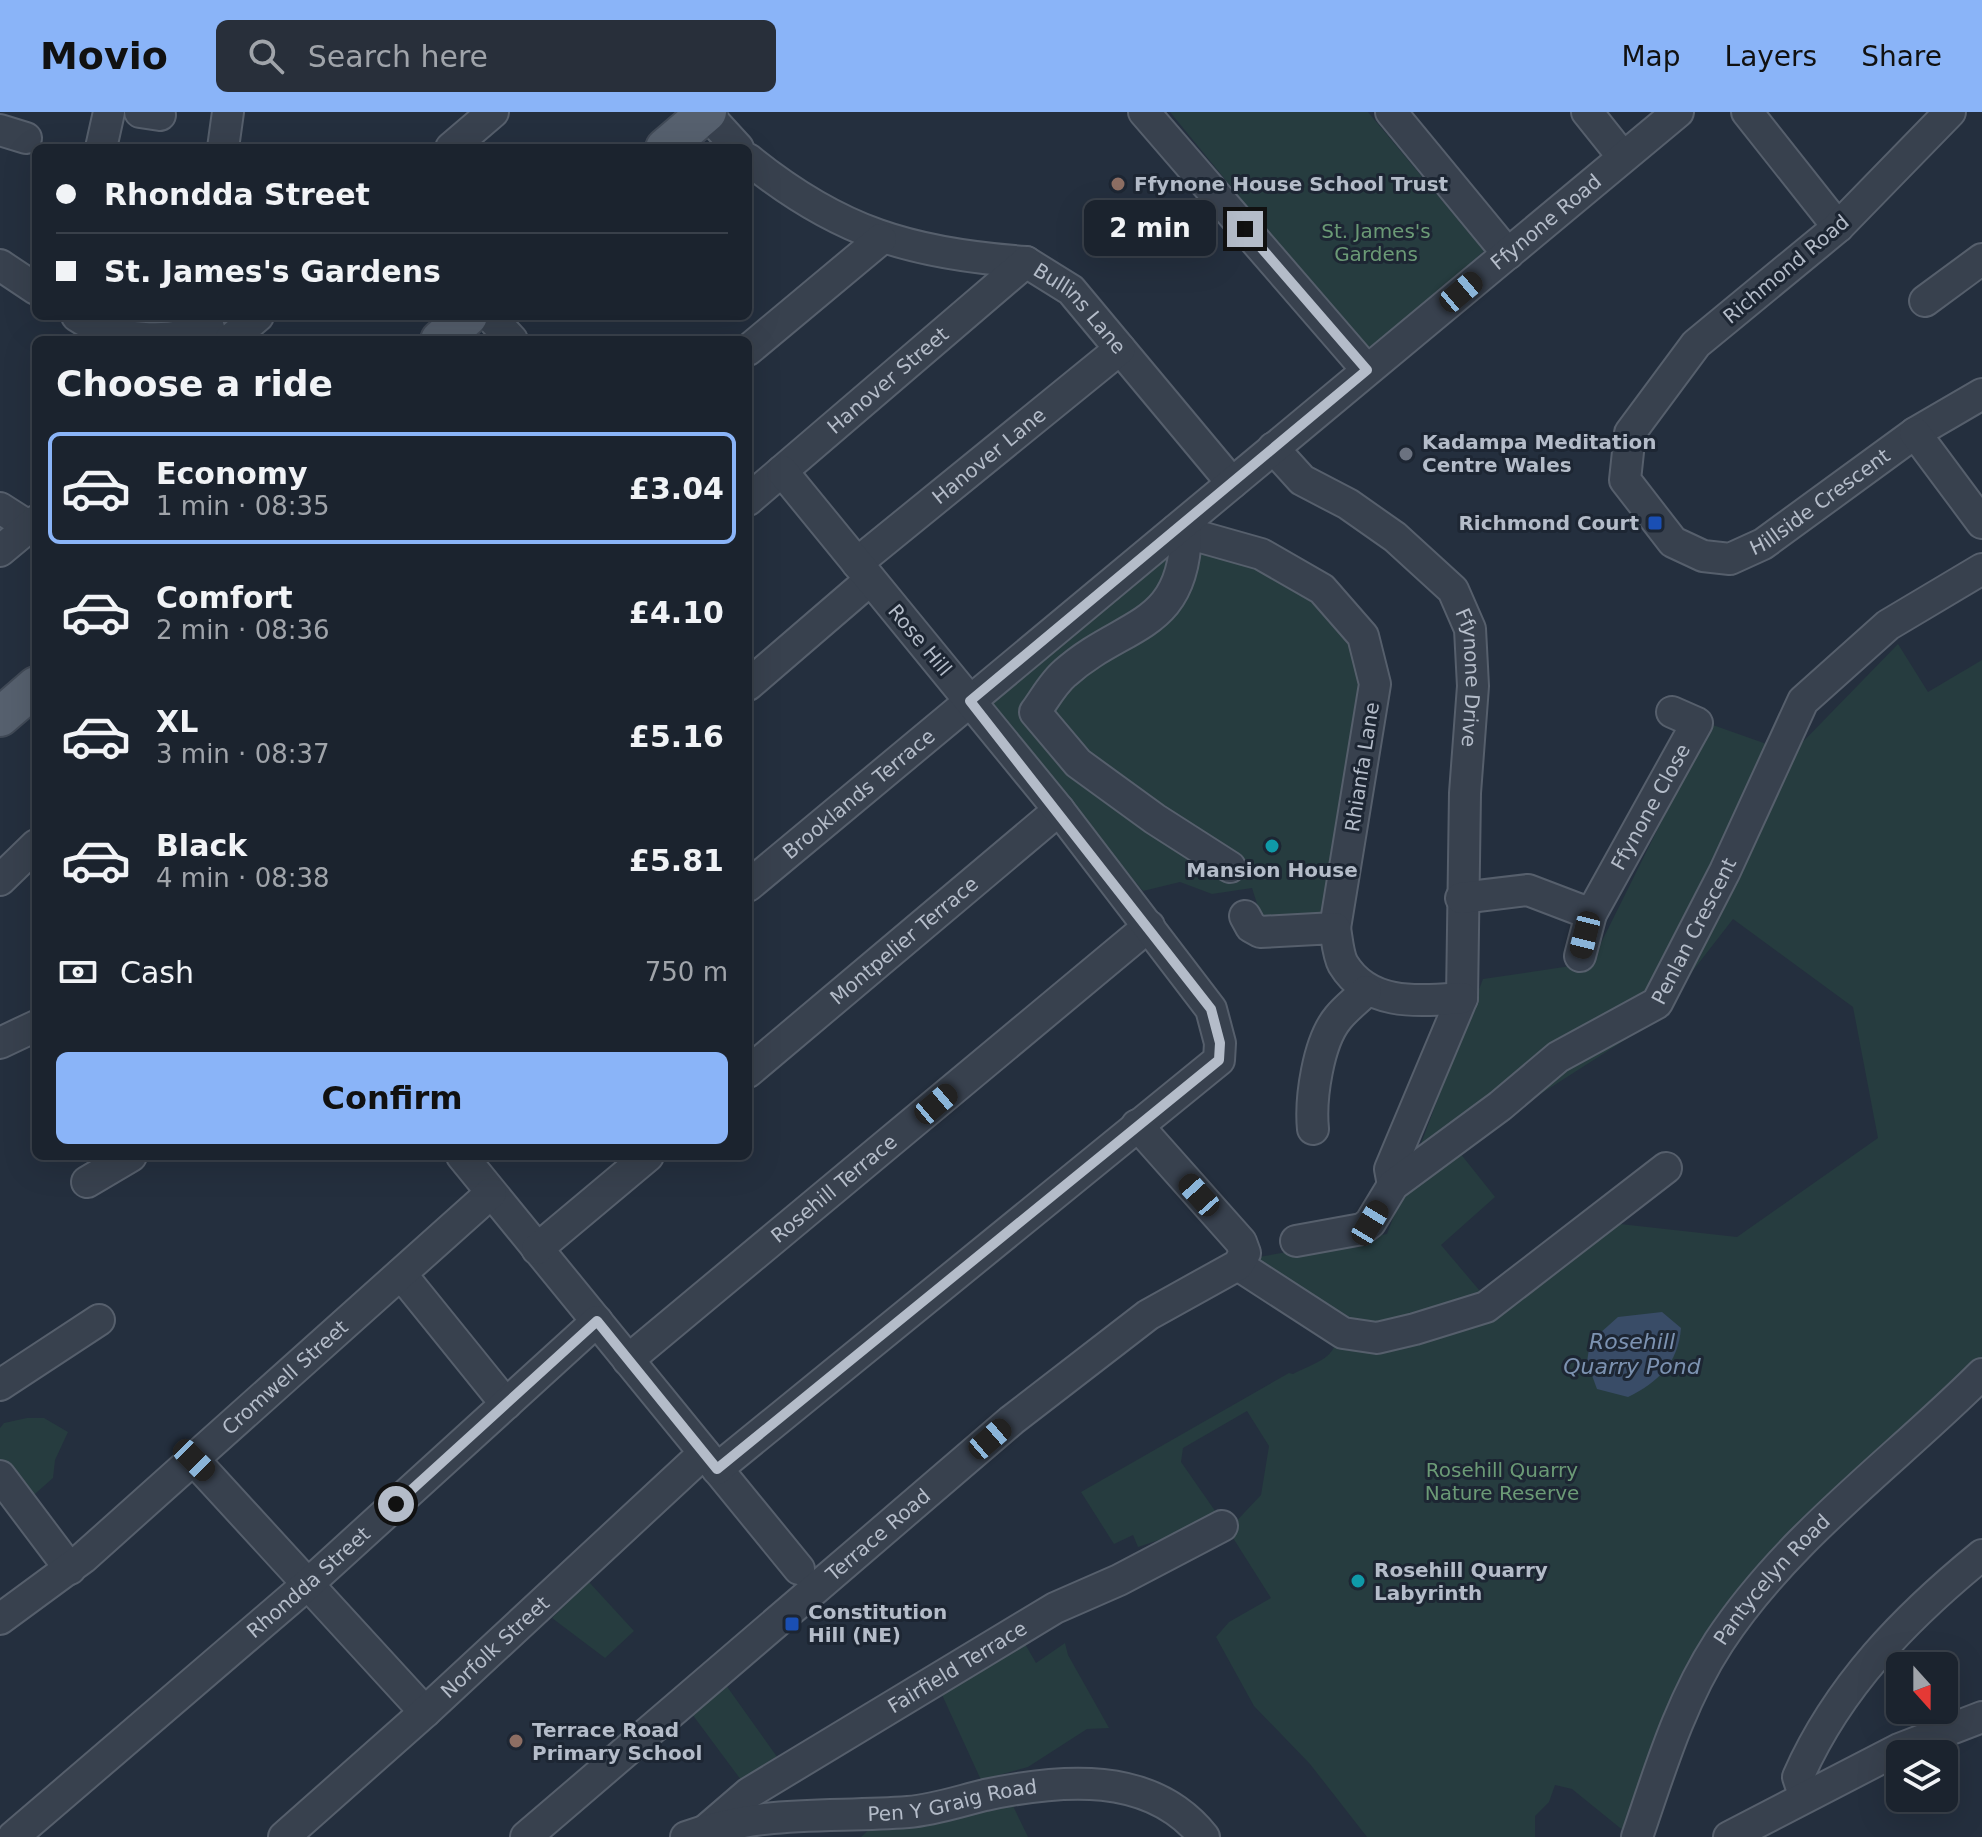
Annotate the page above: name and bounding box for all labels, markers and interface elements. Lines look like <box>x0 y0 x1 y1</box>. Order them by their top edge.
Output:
search box <box>216 20 776 92</box>
text: Movio <box>40 34 168 78</box>
icon: search <box>244 34 288 78</box>
text: Search here <box>308 39 488 74</box>
text: Map <box>1621 40 1681 73</box>
text: Layers <box>1725 40 1817 73</box>
text: Share <box>1861 40 1942 73</box>
street label: Ffynone Road <box>1486 169 1606 275</box>
place label: Ffynone House School Trust <box>1134 172 1449 196</box>
marker: Ffynone House School Trust <box>1109 175 1127 193</box>
text: Rhondda Street <box>104 177 370 212</box>
callout: 2 min <box>1085 201 1217 257</box>
street label: Richmond Road <box>1718 209 1854 329</box>
route end <box>1227 211 1263 247</box>
text: 2 min <box>1109 213 1191 243</box>
park label: St. James's Gardens <box>1321 219 1431 266</box>
text: St. James's Gardens <box>104 254 441 289</box>
street label: Bullins Lane <box>1029 258 1131 359</box>
car <box>1435 267 1487 317</box>
street label: Hanover Street <box>822 322 953 439</box>
text: Choose a ride <box>56 363 333 404</box>
street label: Hanover Lane <box>927 402 1051 509</box>
place label: Kadampa Meditation Centre Wales <box>1422 430 1657 477</box>
street label: Hillside Crescent <box>1746 443 1895 560</box>
marker: Kadampa Meditation Centre Wales <box>1397 445 1415 463</box>
icon: car <box>60 452 132 524</box>
text: Economy <box>156 456 308 491</box>
text: £3.04 <box>629 471 724 506</box>
text: 1 min · 08:35 <box>156 491 330 521</box>
place label: Richmond Court <box>1458 511 1639 535</box>
marker: Richmond Court <box>1646 514 1664 532</box>
icon: car <box>60 576 132 648</box>
text: Comfort <box>156 580 293 615</box>
text: £4.10 <box>629 595 724 630</box>
street label: Rose Hill <box>883 599 957 681</box>
street label: Ffynone Drive <box>1450 605 1485 748</box>
text: 2 min · 08:36 <box>156 615 330 645</box>
icon: car <box>60 700 132 772</box>
street label: Rhianfa Lane <box>1340 700 1384 834</box>
text: XL <box>156 704 198 739</box>
text: £5.16 <box>629 719 724 754</box>
street label: Brooklands Terrace <box>778 724 940 864</box>
text: 3 min · 08:37 <box>156 739 330 769</box>
street label: Ffynone Close <box>1606 739 1695 874</box>
icon: car <box>60 824 132 896</box>
text: Black <box>156 828 247 863</box>
marker: Mansion House <box>1263 837 1281 855</box>
text: £5.81 <box>629 843 724 878</box>
street label: Penlan Crescent <box>1646 854 1741 1008</box>
place label: Mansion House <box>1186 858 1358 882</box>
text: 4 min · 08:38 <box>156 863 330 893</box>
street label: Montpelier Terrace <box>825 871 983 1010</box>
car <box>1568 909 1602 961</box>
icon: cash <box>56 950 100 994</box>
text: Cash <box>120 955 194 990</box>
text: 750 m <box>645 957 728 987</box>
button: Confirm <box>56 1052 728 1144</box>
car <box>910 1079 962 1129</box>
street label: Rosehill Terrace <box>766 1129 902 1248</box>
car <box>1174 1169 1224 1221</box>
car <box>1347 1196 1393 1250</box>
street label: Cromwell Street <box>217 1315 353 1440</box>
water label: Rosehill Quarry Pond <box>1563 1329 1702 1379</box>
car <box>964 1414 1016 1464</box>
car <box>169 1435 219 1485</box>
park label: Rosehill Quarry Nature Reserve <box>1425 1458 1579 1505</box>
street label: Terrace Road <box>820 1484 935 1587</box>
route start <box>378 1486 414 1522</box>
street label: Pantycelyn Road <box>1708 1509 1835 1650</box>
street label: Rhondda Street <box>242 1521 375 1643</box>
place label: Rosehill Quarry Labyrinth <box>1374 1558 1548 1605</box>
marker: Rosehill Quarry Labyrinth <box>1349 1572 1367 1590</box>
street label: Norfolk Street <box>436 1591 554 1703</box>
place label: Constitution Hill (NE) <box>808 1600 947 1647</box>
marker: Constitution Hill (NE) <box>783 1615 801 1633</box>
street label: Fairfield Terrace <box>883 1616 1031 1718</box>
north arrow <box>1886 1652 1958 1724</box>
map controls <box>1886 1652 1958 1812</box>
place label: Terrace Road Primary School <box>532 1718 702 1765</box>
marker: Terrace Road Primary School <box>507 1732 525 1750</box>
button: layers <box>1886 1740 1958 1812</box>
street label: Pen Y Graig Road <box>867 1774 1038 1826</box>

